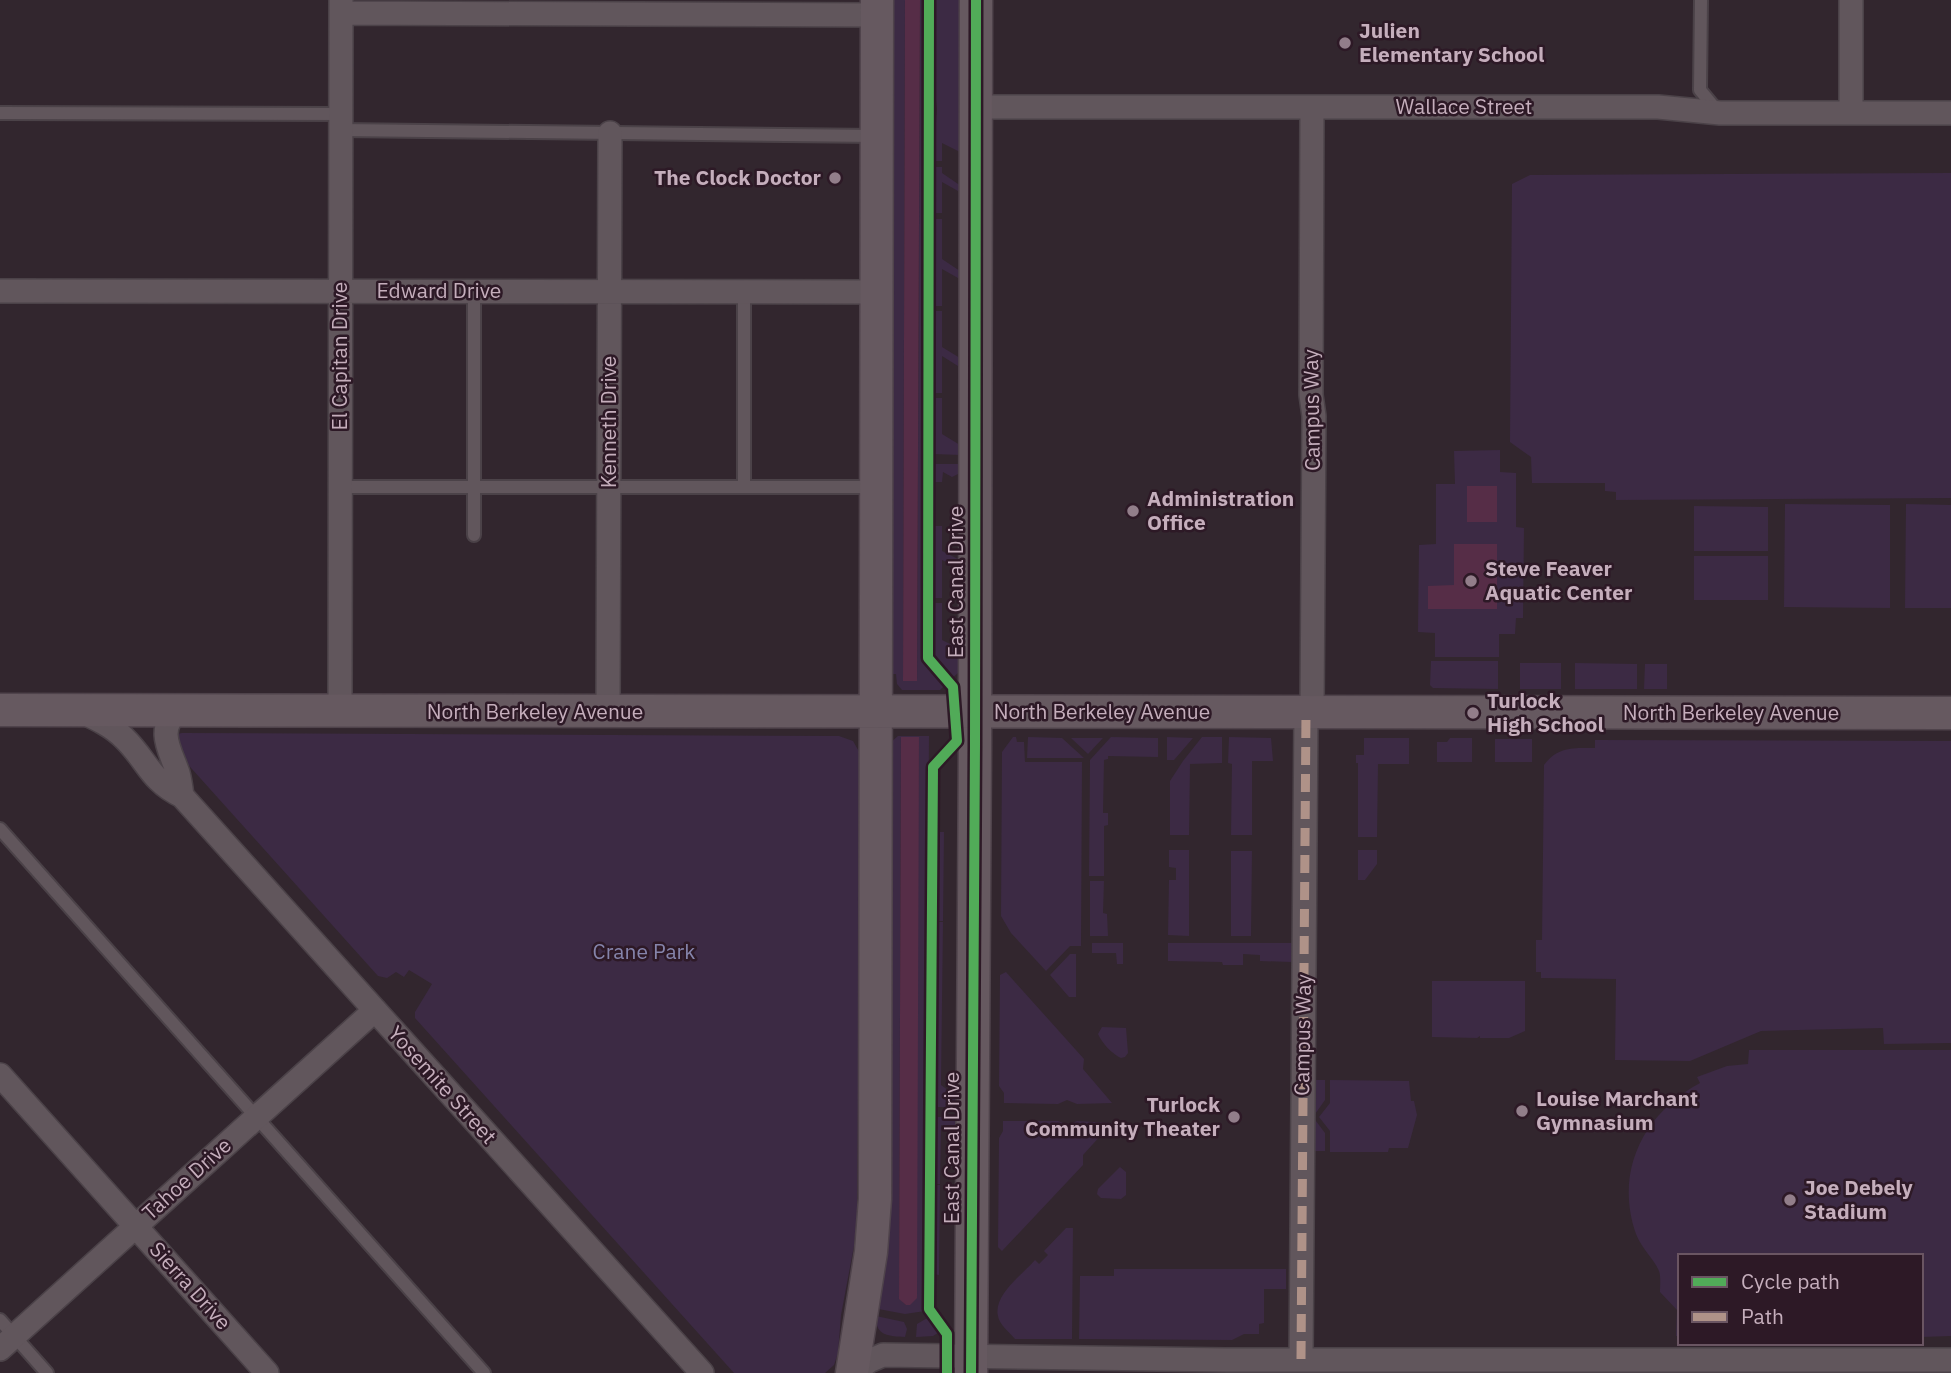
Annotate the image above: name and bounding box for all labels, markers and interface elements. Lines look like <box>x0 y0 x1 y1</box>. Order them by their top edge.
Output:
place label: Julien Elementary School <box>1359 16 1544 68</box>
marker: Julien Elementary School <box>1337 35 1353 51</box>
street label: Wallace Street <box>1396 92 1532 120</box>
place label: The Clock Doctor <box>654 163 822 191</box>
marker: The Clock Doctor <box>827 170 843 186</box>
street label: Edward Drive <box>377 276 501 304</box>
street label: El Capitan Drive <box>325 282 353 430</box>
street label: Campus Way <box>1296 348 1326 471</box>
street label: Kenneth Drive <box>594 356 622 488</box>
place label: Administration Office <box>1147 484 1294 536</box>
marker: Administration Office <box>1125 503 1141 519</box>
street label: East Canal Drive <box>941 506 969 658</box>
place label: Steve Feaver Aquatic Center <box>1485 554 1633 606</box>
marker: Steve Feaver Aquatic Center <box>1463 573 1479 589</box>
place label: Turlock High School <box>1487 686 1604 738</box>
street label: North Berkeley Avenue <box>427 697 643 725</box>
street label: North Berkeley Avenue <box>994 697 1210 725</box>
street label: North Berkeley Avenue <box>1623 698 1839 726</box>
marker: Turlock High School <box>1465 705 1481 721</box>
park label: Crane Park <box>593 937 695 965</box>
street label: Campus Way <box>1287 973 1317 1096</box>
street label: Yosemite Street <box>382 1019 503 1149</box>
street label: East Canal Drive <box>937 1072 965 1224</box>
place label: Louise Marchant Gymnasium <box>1536 1084 1698 1136</box>
place label: Turlock Community Theater <box>1025 1090 1221 1142</box>
marker: Louise Marchant Gymnasium <box>1514 1103 1530 1119</box>
marker: Turlock Community Theater <box>1226 1109 1242 1125</box>
street label: Tahoe Drive <box>136 1131 237 1226</box>
place label: Joe Debely Stadium <box>1804 1173 1914 1225</box>
marker: Joe Debely Stadium <box>1782 1192 1798 1208</box>
street label: Sierra Drive <box>144 1235 238 1335</box>
legend <box>1678 1254 1923 1345</box>
text: Cycle path <box>1741 1267 1840 1295</box>
text: Path <box>1741 1302 1784 1330</box>

